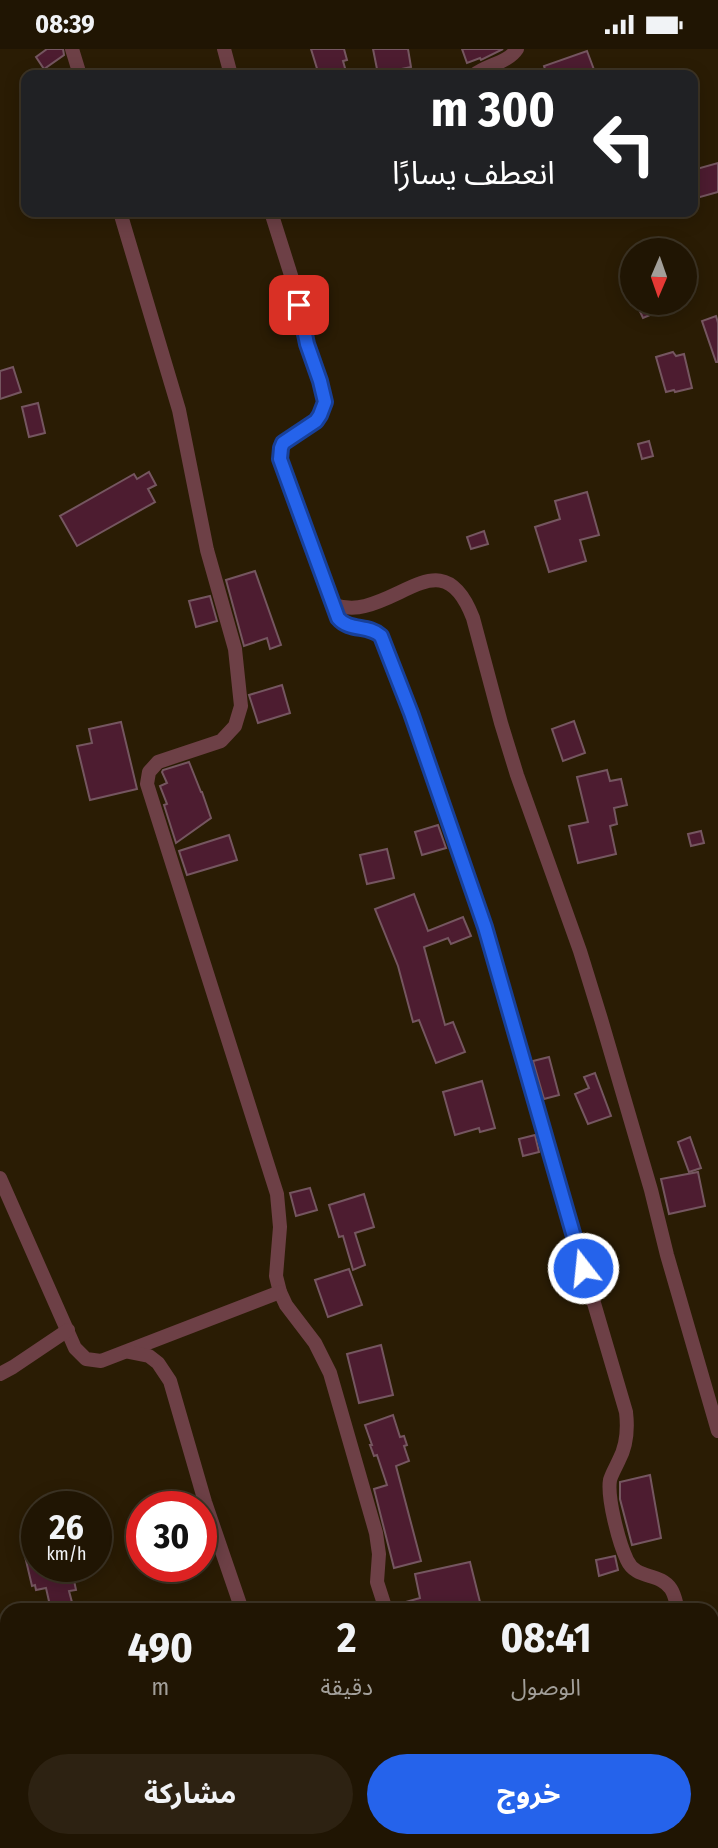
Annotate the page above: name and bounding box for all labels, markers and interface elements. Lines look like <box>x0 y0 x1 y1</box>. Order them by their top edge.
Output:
text: 08:39 <box>35 9 95 40</box>
text: 300 m <box>431 80 555 139</box>
icon: left <box>579 98 670 189</box>
text: انعطف يسارًا <box>392 154 555 192</box>
north arrow <box>620 238 696 315</box>
map controls <box>620 238 697 315</box>
pin <box>269 275 329 335</box>
icon: arrive <box>280 286 318 324</box>
position arrow <box>546 1231 620 1305</box>
speed limit sign: 30 <box>126 1491 217 1582</box>
text: 26 <box>49 1506 84 1548</box>
text: km/h <box>46 1543 87 1565</box>
text: 2 <box>337 1613 356 1663</box>
text: 08:41 <box>500 1613 592 1663</box>
text: 490 <box>128 1623 193 1673</box>
text: m <box>151 1673 169 1701</box>
text: دقيقة <box>321 1673 373 1701</box>
text: الوصول <box>511 1673 581 1701</box>
button: مشاركة <box>28 1754 353 1834</box>
button: خروج <box>367 1754 691 1834</box>

